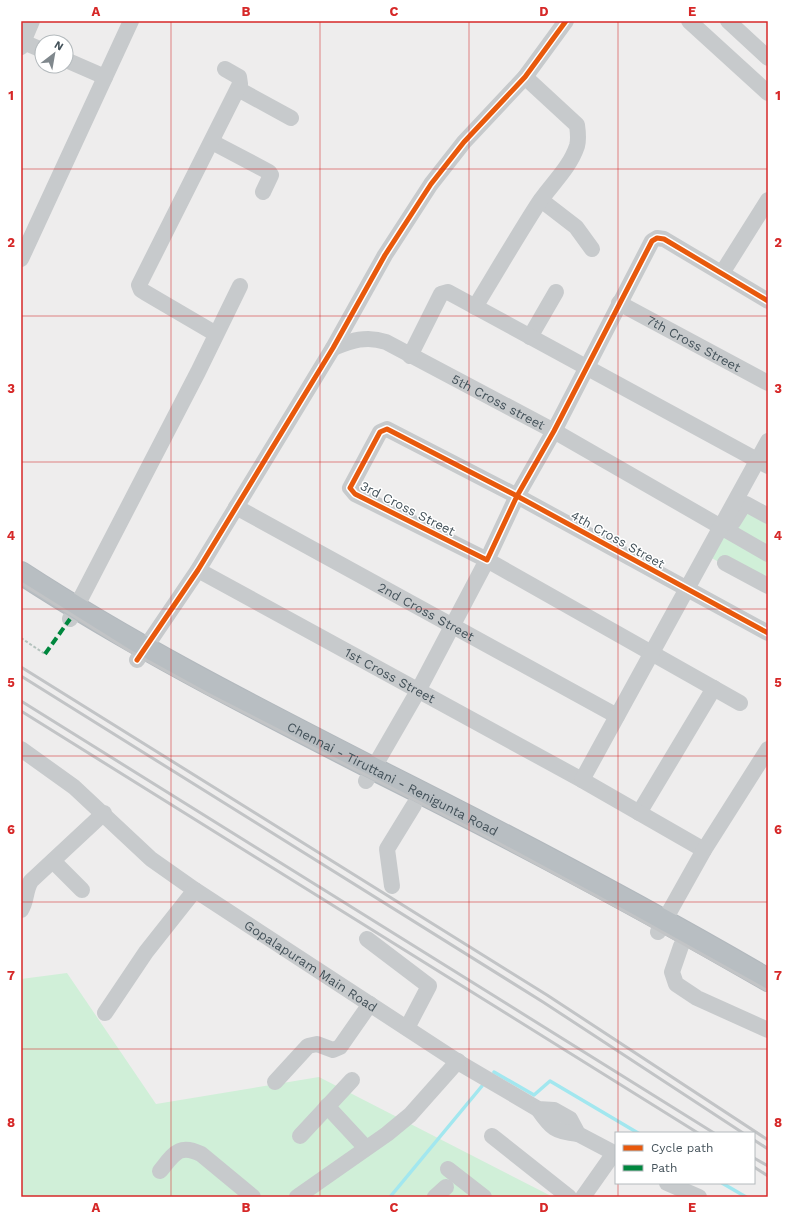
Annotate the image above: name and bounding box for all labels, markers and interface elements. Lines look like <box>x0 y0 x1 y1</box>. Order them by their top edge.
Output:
text: A <box>92 4 101 19</box>
text: B <box>242 4 251 19</box>
text: C <box>390 4 399 19</box>
text: D <box>539 4 549 19</box>
text: E <box>688 4 696 19</box>
north arrow <box>34 34 74 74</box>
text: N <box>52 38 66 54</box>
text: 1 <box>8 88 14 103</box>
text: 1 <box>775 88 781 103</box>
text: 2 <box>7 235 15 250</box>
text: 2 <box>774 235 782 250</box>
street label: 7th Cross Street <box>644 312 744 375</box>
street label: 5th Cross street <box>449 371 548 433</box>
text: 3 <box>7 381 15 396</box>
text: 3 <box>774 381 782 396</box>
street label: 3rd Cross Street <box>358 478 458 539</box>
street label: 4th Cross Street <box>568 507 668 572</box>
text: 4 <box>7 528 16 543</box>
text: 4 <box>774 528 783 543</box>
street label: 2nd Cross Street <box>375 579 477 644</box>
street label: 1st Cross Street <box>342 645 438 707</box>
text: 5 <box>7 675 15 690</box>
text: 5 <box>774 675 782 690</box>
street label: Chennai - Tiruttani - Renigunta Road <box>285 719 501 839</box>
text: 6 <box>7 822 15 837</box>
text: 6 <box>774 822 782 837</box>
street label: Gopalapuram Main Road <box>241 917 380 1015</box>
text: 7 <box>7 968 15 983</box>
text: 7 <box>774 968 782 983</box>
text: 8 <box>7 1115 15 1130</box>
text: 8 <box>774 1115 782 1130</box>
legend <box>615 1132 755 1184</box>
text: Cycle path <box>651 1141 713 1155</box>
text: Path <box>651 1161 677 1175</box>
text: A <box>92 1200 101 1215</box>
text: B <box>242 1200 251 1215</box>
text: C <box>390 1200 399 1215</box>
text: D <box>539 1200 549 1215</box>
text: E <box>688 1200 696 1215</box>

